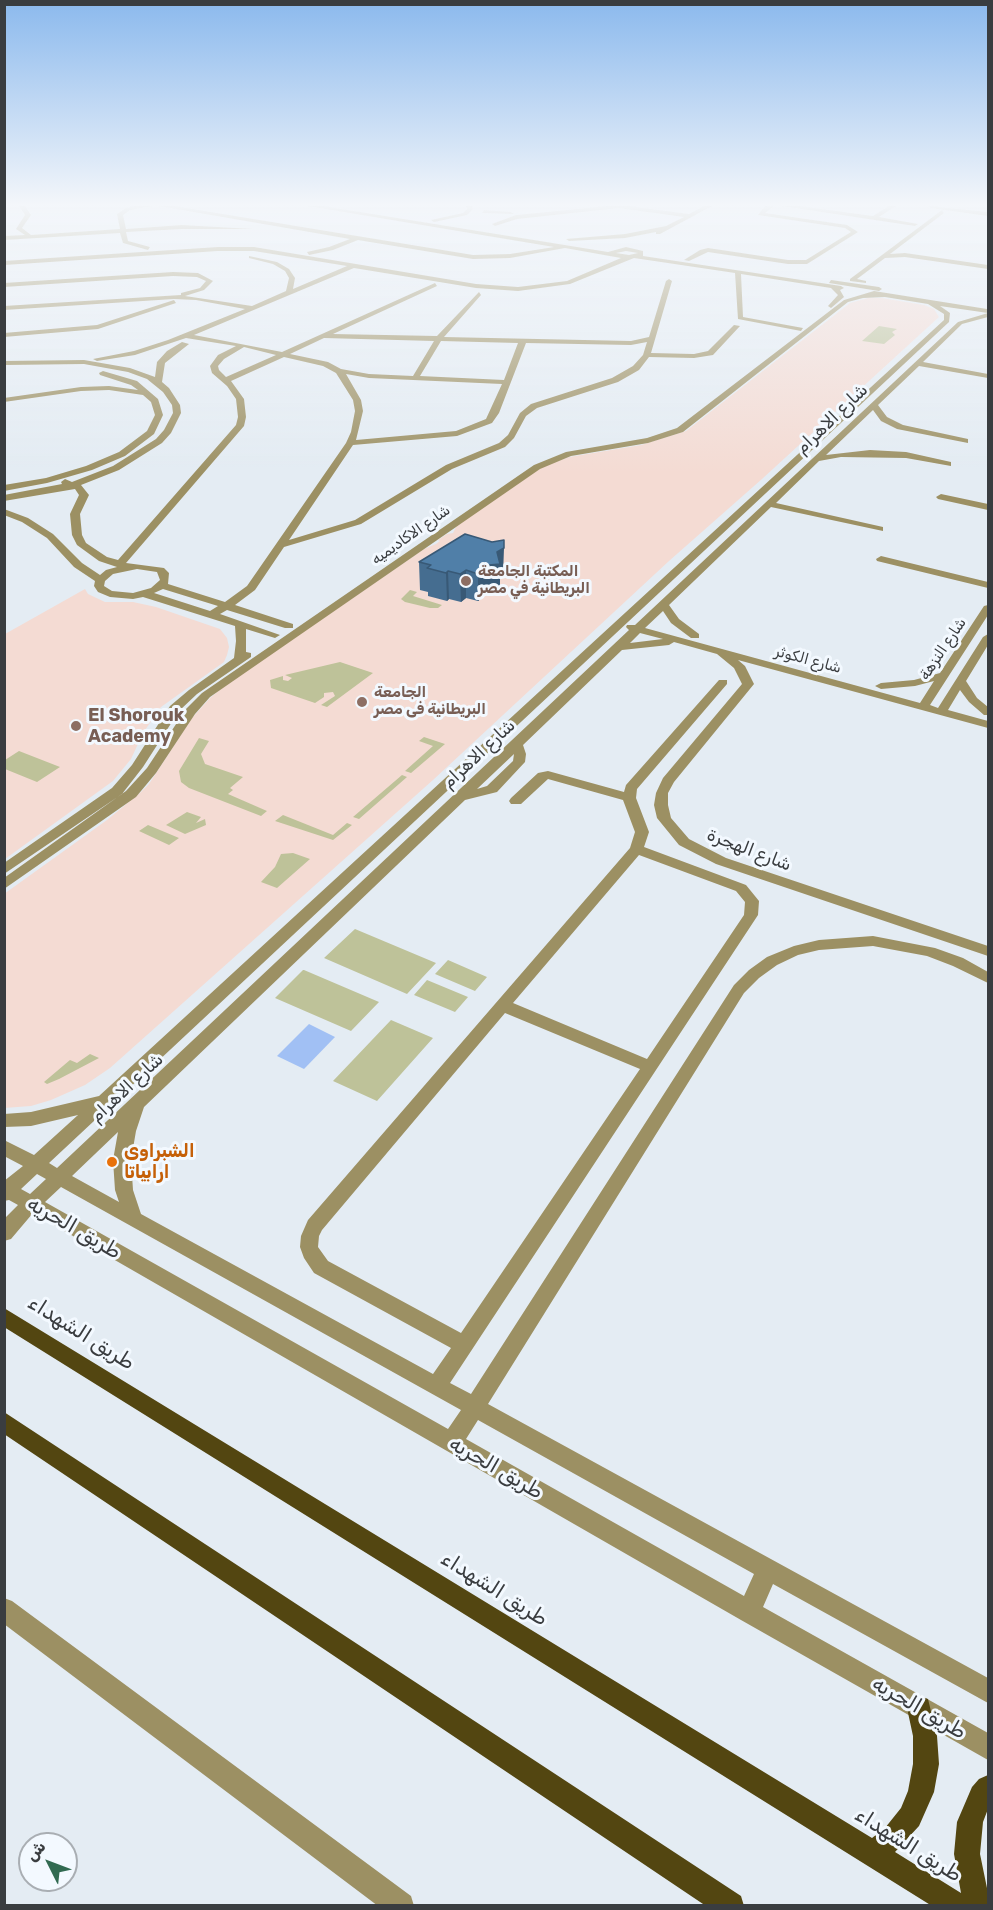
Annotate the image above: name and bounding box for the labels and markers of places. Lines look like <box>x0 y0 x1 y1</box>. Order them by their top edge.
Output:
place label: المكتبة الجامعة البريطانية في مصر <box>478 563 590 598</box>
marker: المكتبة الجامعة البريطانية في مصر <box>459 574 473 588</box>
place label: الجامعة البريطانية فى مصر <box>374 684 486 719</box>
marker: الجامعة البريطانية فى مصر <box>355 695 369 709</box>
place label: El Shorouk Academy <box>88 705 184 748</box>
marker: El Shorouk Academy <box>69 719 83 733</box>
place label: الشبراوى ارابياتا <box>124 1141 195 1184</box>
marker: الشبراوى ارابياتا <box>105 1155 119 1169</box>

